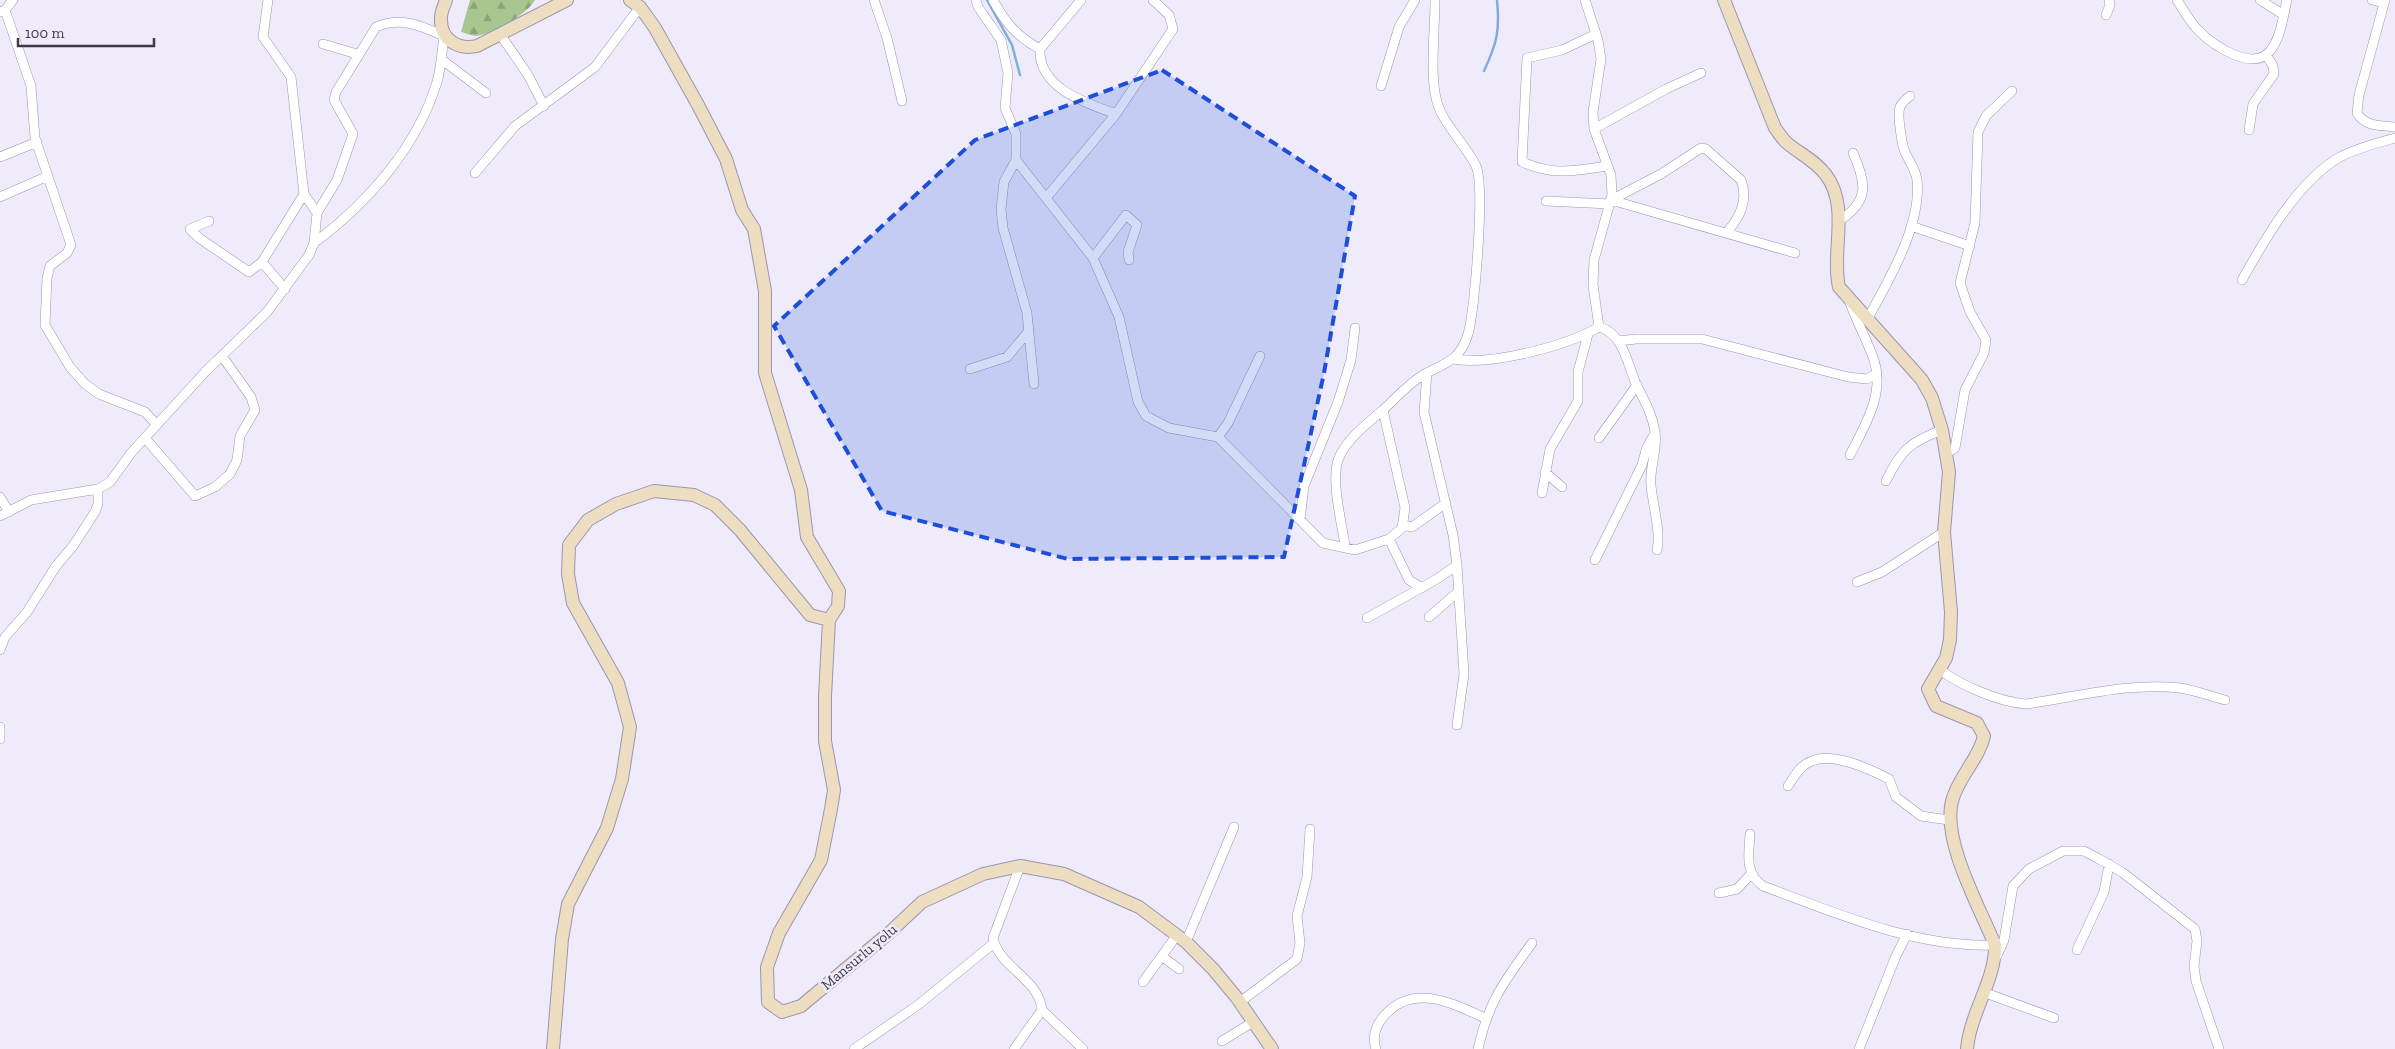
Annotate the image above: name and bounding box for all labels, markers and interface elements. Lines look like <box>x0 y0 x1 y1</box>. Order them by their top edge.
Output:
scale bar <box>18 15 154 47</box>
text: 100 m <box>25 24 64 42</box>
street label: Mansurlu yolu <box>818 920 901 994</box>

